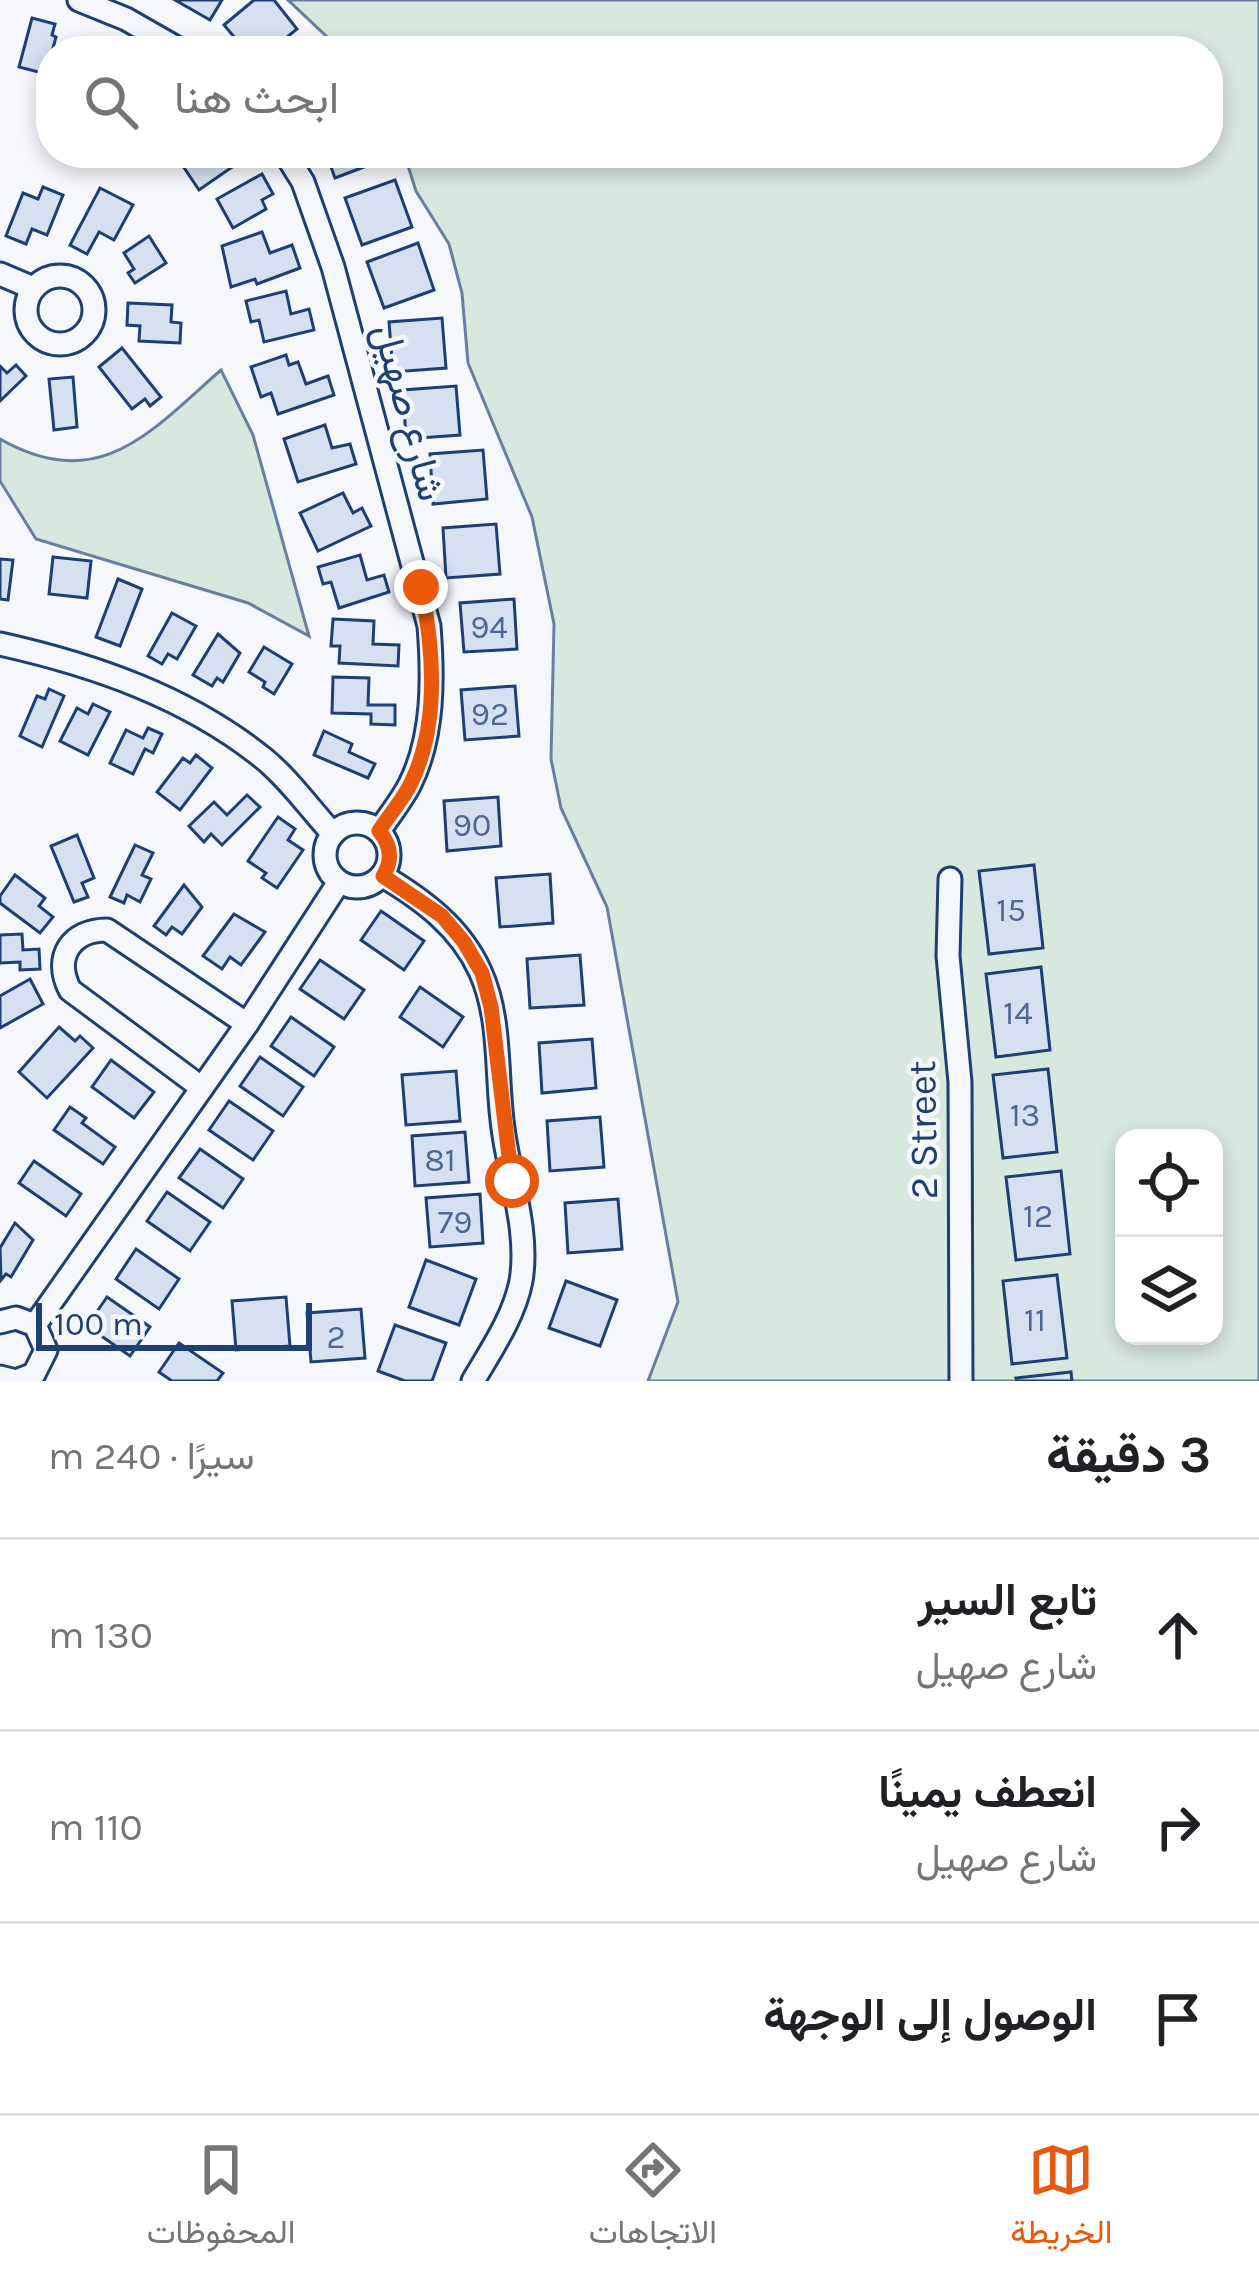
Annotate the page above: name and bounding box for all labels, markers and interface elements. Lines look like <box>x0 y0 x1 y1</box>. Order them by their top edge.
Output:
search box <box>36 36 1223 168</box>
icon: search <box>78 69 144 135</box>
text: ابحث هنا <box>174 72 339 124</box>
street label: شارع صهيل <box>360 319 455 507</box>
route end <box>394 560 448 614</box>
house number: 94 <box>470 608 508 646</box>
house number: 92 <box>471 695 509 733</box>
house number: 90 <box>453 806 491 844</box>
house number: 15 <box>996 891 1026 929</box>
house number: 14 <box>1003 994 1033 1032</box>
street label: 2 Street <box>899 1060 947 1200</box>
house number: 13 <box>1010 1096 1040 1134</box>
map controls <box>1115 1129 1223 1345</box>
button: locate <box>1115 1129 1223 1237</box>
house number: 81 <box>424 1141 456 1179</box>
route start <box>485 1154 539 1208</box>
house number: 12 <box>1023 1197 1053 1235</box>
house number: 79 <box>438 1203 472 1241</box>
button: layers <box>1115 1237 1223 1345</box>
scale bar <box>36 1297 312 1350</box>
house number: 11 <box>1024 1301 1046 1339</box>
text: 100 m <box>54 1305 143 1343</box>
house number: 2 <box>326 1318 346 1356</box>
text: 3 دقيقة <box>1046 1425 1211 1485</box>
text: سيرًا · 240 m <box>48 1433 254 1479</box>
text: تابع السير <box>918 1574 1097 1626</box>
icon: ahead <box>1145 1602 1211 1668</box>
text: 130 m <box>48 1612 153 1658</box>
text: شارع صهيل <box>916 1643 1097 1689</box>
text: انعطف يمينًا <box>878 1766 1097 1818</box>
icon: right <box>1145 1794 1211 1860</box>
text: 110 m <box>48 1804 143 1850</box>
text: شارع صهيل <box>916 1835 1097 1881</box>
icon: arrive <box>1145 1986 1211 2052</box>
text: الوصول إلى الوجهة <box>763 1989 1097 2041</box>
tab: المحفوظات <box>147 2137 295 2261</box>
tab: الاتجاهات <box>589 2137 717 2261</box>
tab: الخريطة <box>1010 2137 1112 2261</box>

